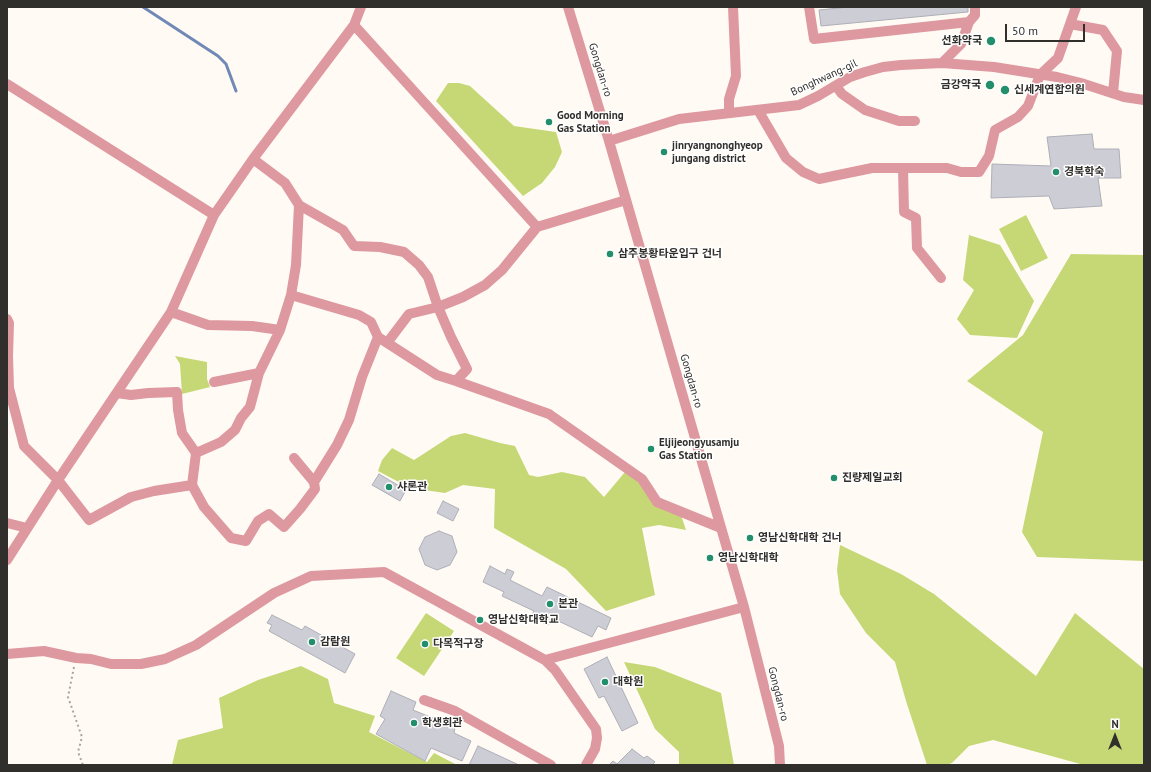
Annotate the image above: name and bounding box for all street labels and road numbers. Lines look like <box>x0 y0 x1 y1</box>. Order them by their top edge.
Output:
street label: Gongdan-ro <box>586 42 614 98</box>
street label: Bonghwang-gil <box>789 57 859 99</box>
street label: Gongdan-ro <box>677 352 705 410</box>
street label: Gongdan-ro <box>765 665 791 723</box>

